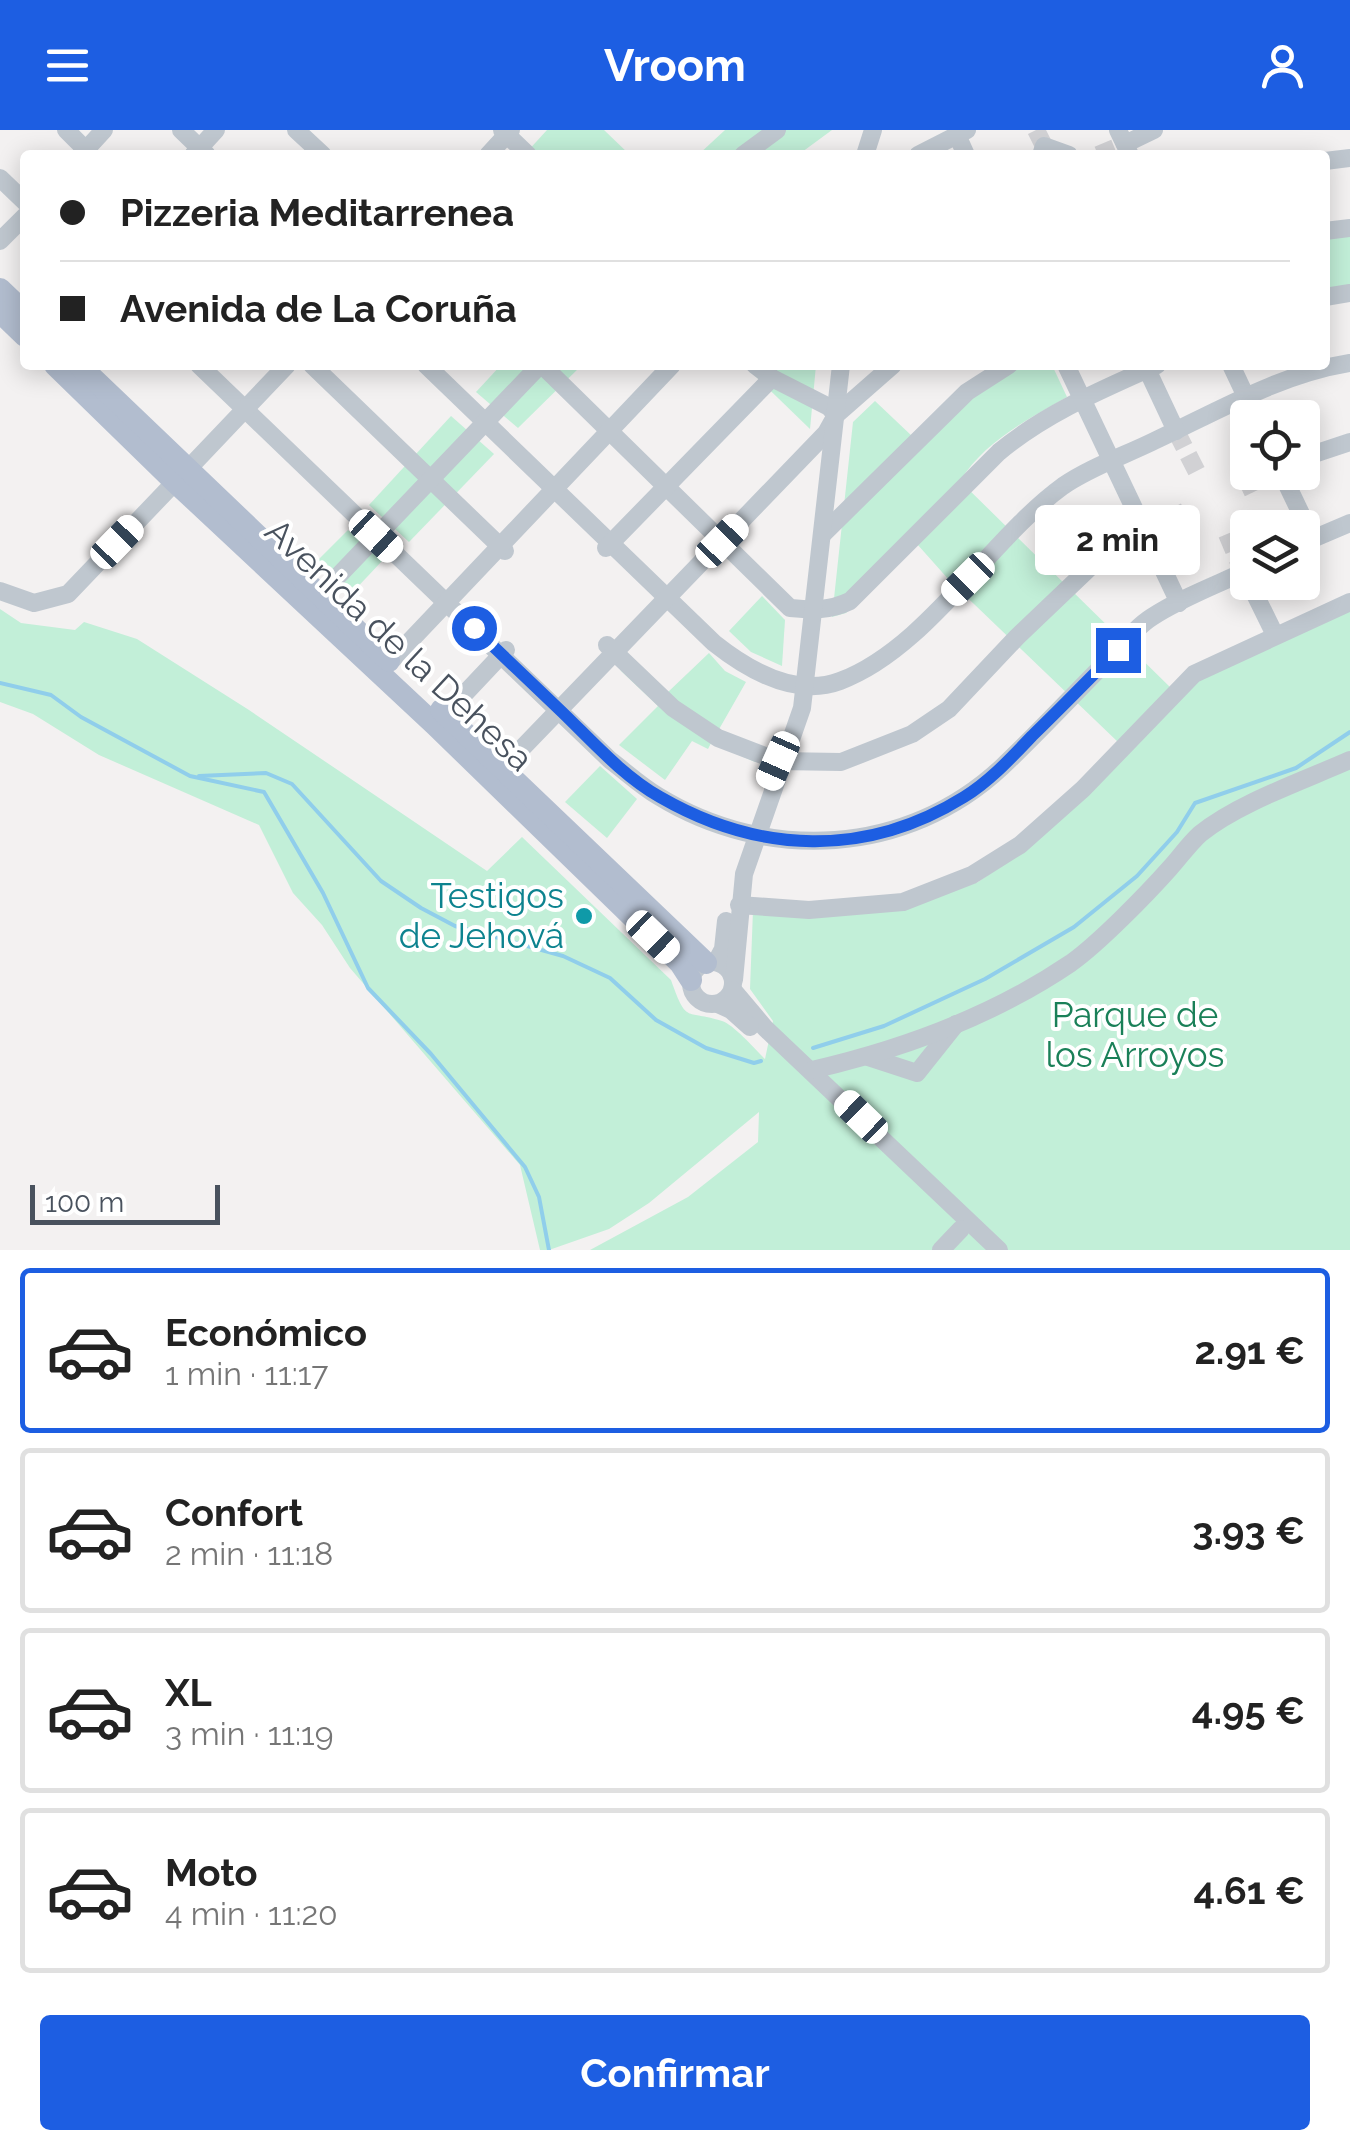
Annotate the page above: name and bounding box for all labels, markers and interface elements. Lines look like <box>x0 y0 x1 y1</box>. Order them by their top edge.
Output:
icon: menu <box>40 38 95 93</box>
icon: person <box>1255 38 1310 93</box>
text: Vroom <box>604 39 746 92</box>
text: Pizzeria Meditarrenea <box>120 190 514 235</box>
text: Avenida de La Coruña <box>120 286 517 331</box>
map controls <box>1230 400 1320 600</box>
button: locate <box>1230 400 1320 490</box>
car <box>344 505 408 567</box>
callout: 2 min <box>1036 505 1200 575</box>
car <box>690 509 754 573</box>
car <box>85 510 149 574</box>
street label: Avenida de la Dehesa <box>257 510 541 779</box>
button: layers <box>1230 510 1320 600</box>
text: 2 min <box>1076 521 1159 558</box>
car <box>936 547 1000 611</box>
route start <box>452 606 497 651</box>
route end <box>1096 628 1141 673</box>
car <box>752 727 804 795</box>
place label: Testigos de Jehová <box>399 875 564 956</box>
marker: Testigos de Jehová <box>573 905 595 927</box>
car <box>621 905 685 969</box>
park label: Parque de los Arroyos <box>1046 994 1224 1075</box>
car <box>829 1085 893 1149</box>
scale bar <box>30 1180 220 1224</box>
text: 100 m <box>45 1186 124 1219</box>
icon: car <box>45 1306 135 1396</box>
text: Económico <box>165 1310 367 1355</box>
text: 2.91 € <box>1194 1328 1305 1373</box>
text: 1 min · 11:17 <box>165 1355 328 1392</box>
icon: car <box>45 1486 135 1576</box>
text: Confort <box>165 1490 303 1535</box>
text: 3.93 € <box>1192 1508 1305 1553</box>
text: 2 min · 11:18 <box>165 1535 333 1572</box>
icon: car <box>45 1666 135 1756</box>
text: XL <box>165 1670 212 1715</box>
text: 4.95 € <box>1192 1688 1305 1733</box>
text: 3 min · 11:19 <box>165 1715 334 1752</box>
icon: car <box>45 1846 135 1936</box>
text: Moto <box>165 1850 258 1895</box>
text: 4.61 € <box>1193 1868 1305 1913</box>
text: 4 min · 11:20 <box>165 1895 338 1932</box>
button: Confirmar <box>40 2015 1310 2130</box>

